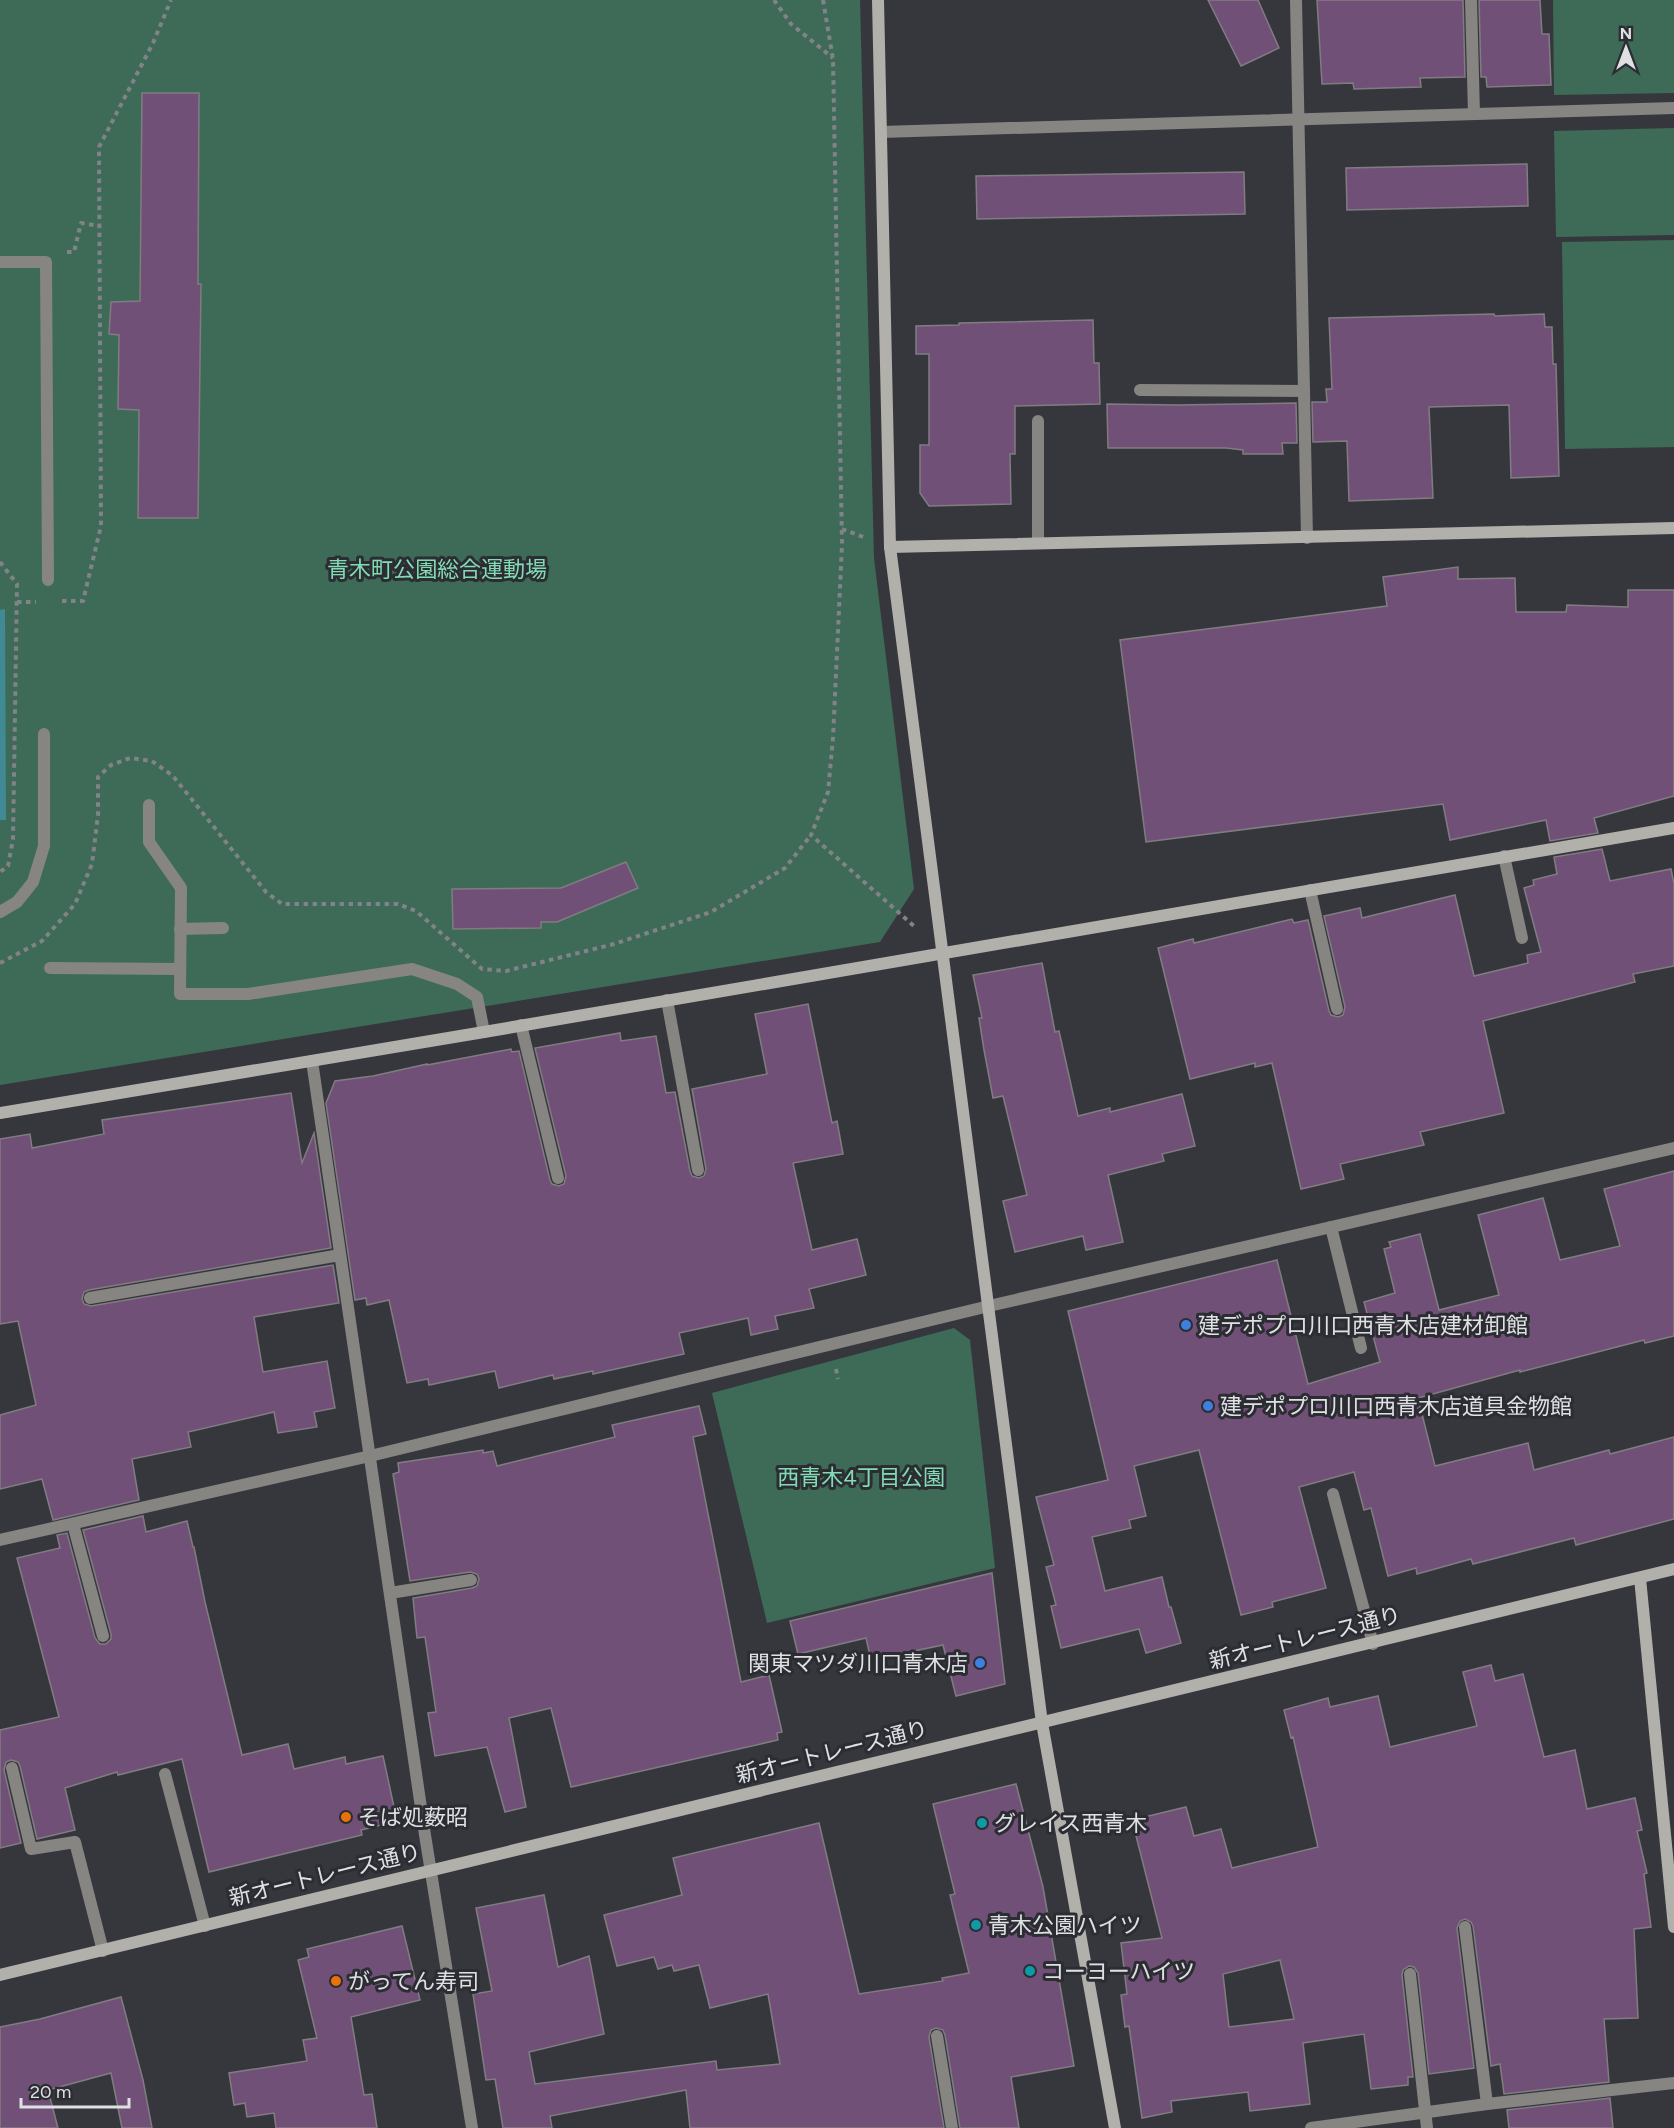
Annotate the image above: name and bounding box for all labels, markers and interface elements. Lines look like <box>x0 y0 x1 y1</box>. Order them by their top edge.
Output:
north arrow <box>1596 18 1656 78</box>
text: N <box>1620 24 1632 43</box>
park label: 青木町公園総合運動場 <box>327 556 547 583</box>
place label: 建デポプロ川口西青木店建材卸館 <box>1198 1312 1528 1339</box>
marker: 建デポプロ川口西青木店建材卸館 <box>1179 1318 1193 1332</box>
place label: 建デポプロ川口西青木店道具金物館 <box>1220 1393 1572 1420</box>
marker: 建デポプロ川口西青木店道具金物館 <box>1201 1399 1215 1413</box>
park label: 西青木4丁目公園 <box>777 1464 945 1491</box>
street label: 新オートレース通り <box>1206 1601 1404 1675</box>
place label: 関東マツダ川口青木店 <box>748 1650 968 1677</box>
marker: 関東マツダ川口青木店 <box>973 1656 987 1670</box>
street label: 新オートレース通り <box>733 1715 931 1789</box>
place label: そば処薮昭 <box>358 1804 468 1831</box>
marker: そば処薮昭 <box>339 1810 353 1824</box>
place label: グレイス西青木 <box>994 1810 1147 1837</box>
marker: グレイス西青木 <box>975 1816 989 1830</box>
street label: 新オートレース通り <box>226 1838 424 1912</box>
place label: 青木公園ハイツ <box>988 1912 1142 1939</box>
marker: 青木公園ハイツ <box>969 1918 983 1932</box>
place label: コーヨーハイツ <box>1042 1958 1195 1985</box>
marker: コーヨーハイツ <box>1023 1964 1037 1978</box>
place label: がってん寿司 <box>348 1968 479 1995</box>
marker: がってん寿司 <box>329 1974 343 1988</box>
scale bar <box>21 2071 129 2109</box>
text: 20 m <box>30 2081 71 2103</box>

